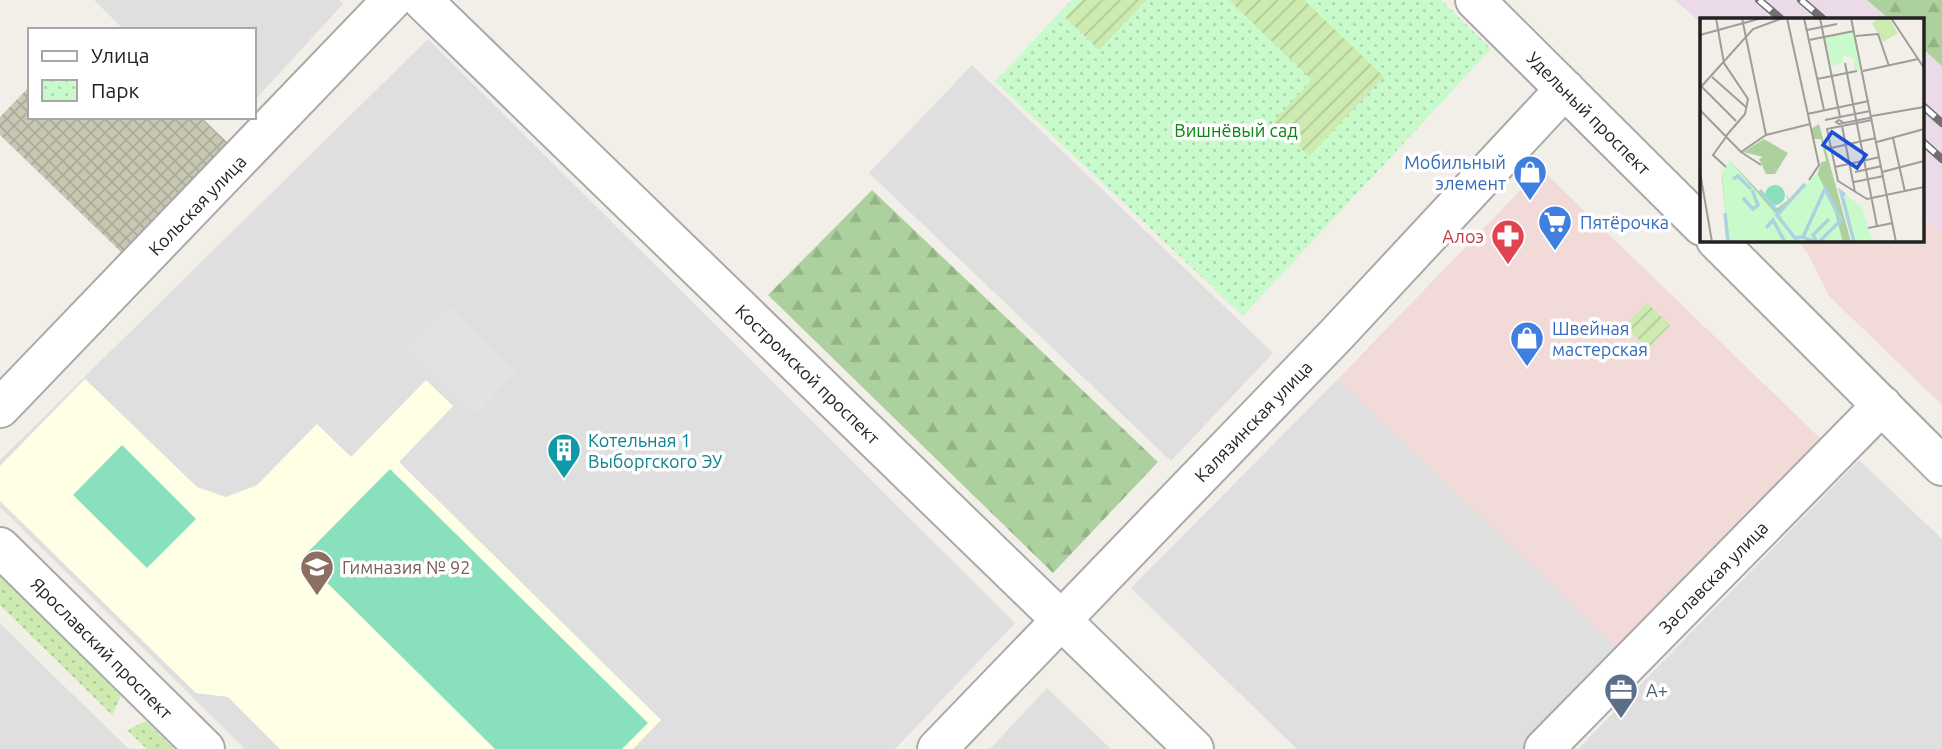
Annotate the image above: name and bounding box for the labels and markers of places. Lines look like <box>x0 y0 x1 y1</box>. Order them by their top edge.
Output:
place label: Мобильный элемент <box>1404 152 1506 193</box>
shop icon: Мобильный элемент <box>1511 153 1549 202</box>
supermarket icon: Пятёрочка <box>1536 203 1574 252</box>
place label: Пятёрочка <box>1580 212 1669 232</box>
pharmacy icon: Алоэ <box>1489 217 1527 266</box>
place label: Алоэ <box>1442 226 1484 246</box>
place label: Швейная мастерская <box>1552 318 1648 359</box>
shop icon: Швейная мастерская <box>1508 319 1546 368</box>
place label: Котельная 1 Выборгского ЭУ <box>588 430 722 471</box>
building icon: Котельная 1 Выборгского ЭУ <box>545 431 583 480</box>
school or university icon: Гимназия № 92 <box>298 548 336 597</box>
place label: Гимназия № 92 <box>342 557 470 577</box>
office icon: А+ <box>1602 671 1640 720</box>
place label: А+ <box>1646 680 1668 700</box>

